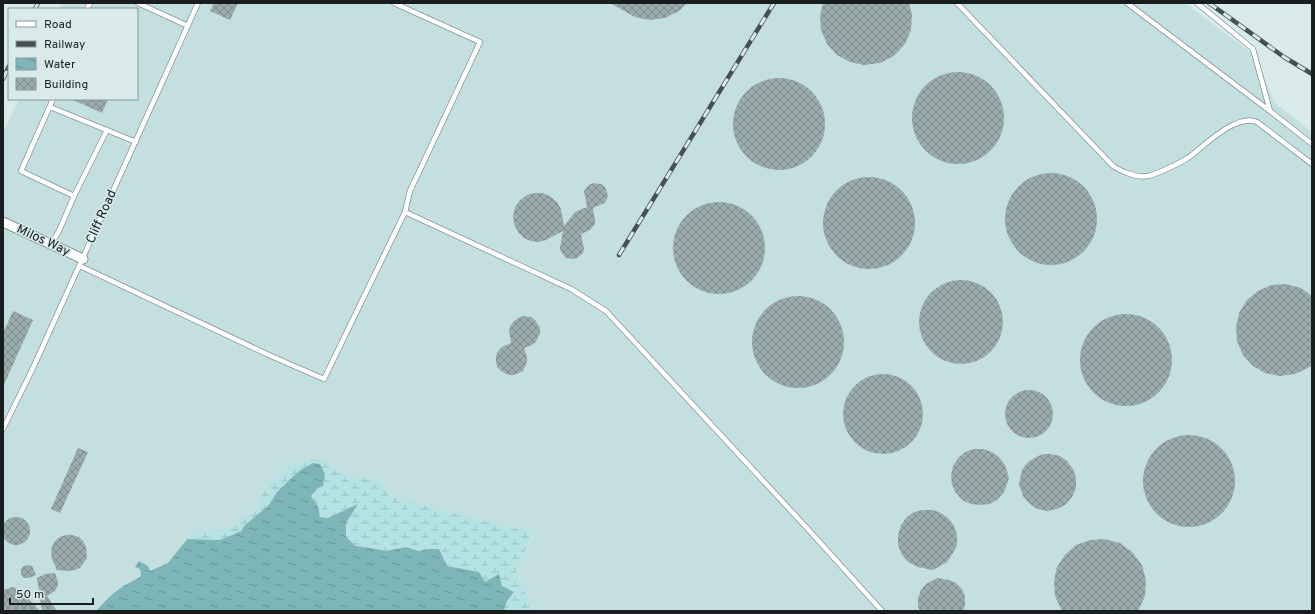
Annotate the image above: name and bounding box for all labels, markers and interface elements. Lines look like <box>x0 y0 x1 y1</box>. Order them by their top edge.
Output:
legend <box>8 8 138 100</box>
text: Road <box>44 17 72 33</box>
text: Railway <box>44 37 85 53</box>
text: Water <box>44 57 76 73</box>
text: Building <box>44 77 88 93</box>
street label: Cliff Road <box>83 188 121 246</box>
street label: Milos Way <box>14 222 73 260</box>
scale bar <box>10 580 93 606</box>
text: 50 m <box>16 587 44 603</box>

